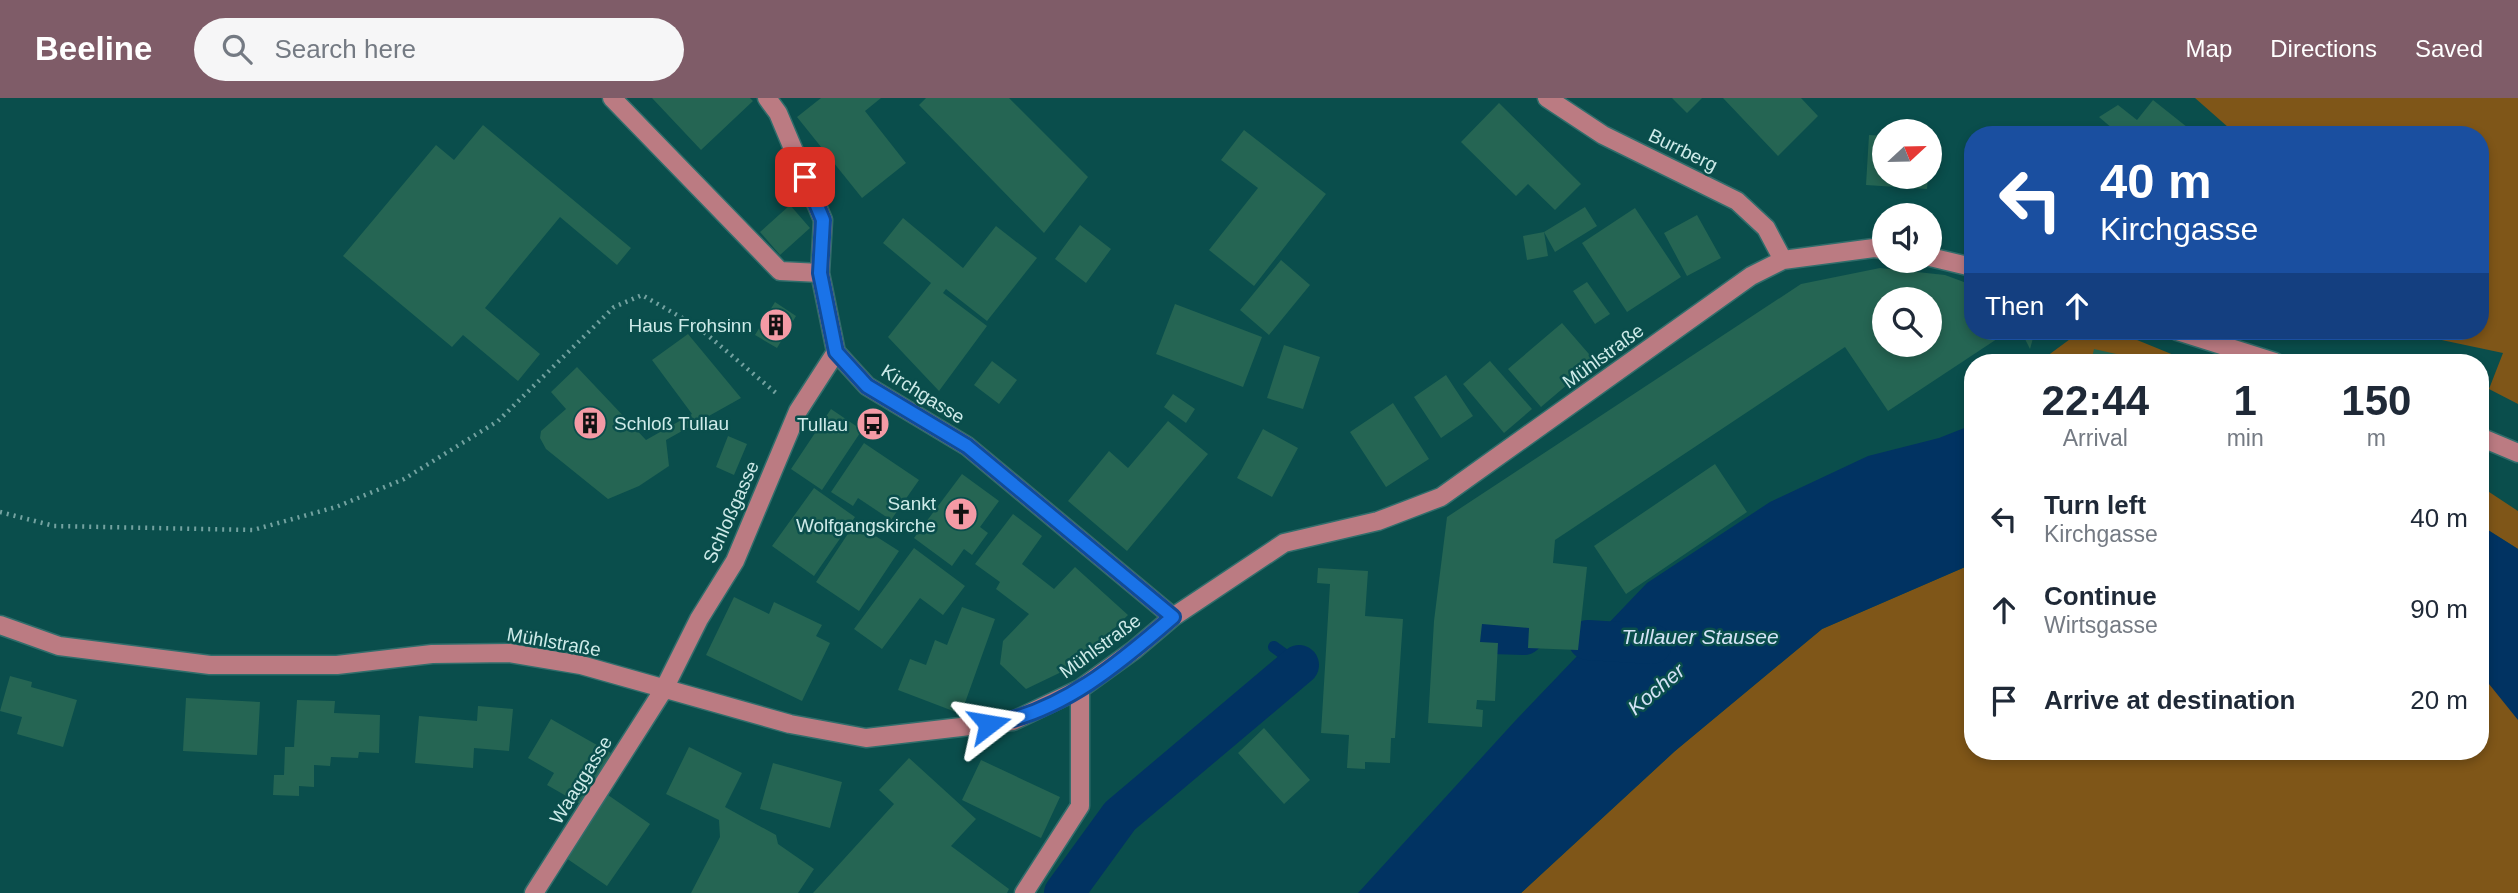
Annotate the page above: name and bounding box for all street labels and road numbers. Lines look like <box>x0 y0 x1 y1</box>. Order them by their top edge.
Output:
street label: Burrberg <box>1645 124 1721 176</box>
street label: Mühlstraße <box>1558 320 1648 392</box>
street label: Kirchgasse <box>878 360 968 428</box>
street label: Schloßgasse <box>699 458 763 566</box>
street label: Mühlstraße <box>1055 610 1145 682</box>
street label: Mühlstraße <box>505 623 603 661</box>
street label: Waaggasse <box>546 732 616 828</box>

